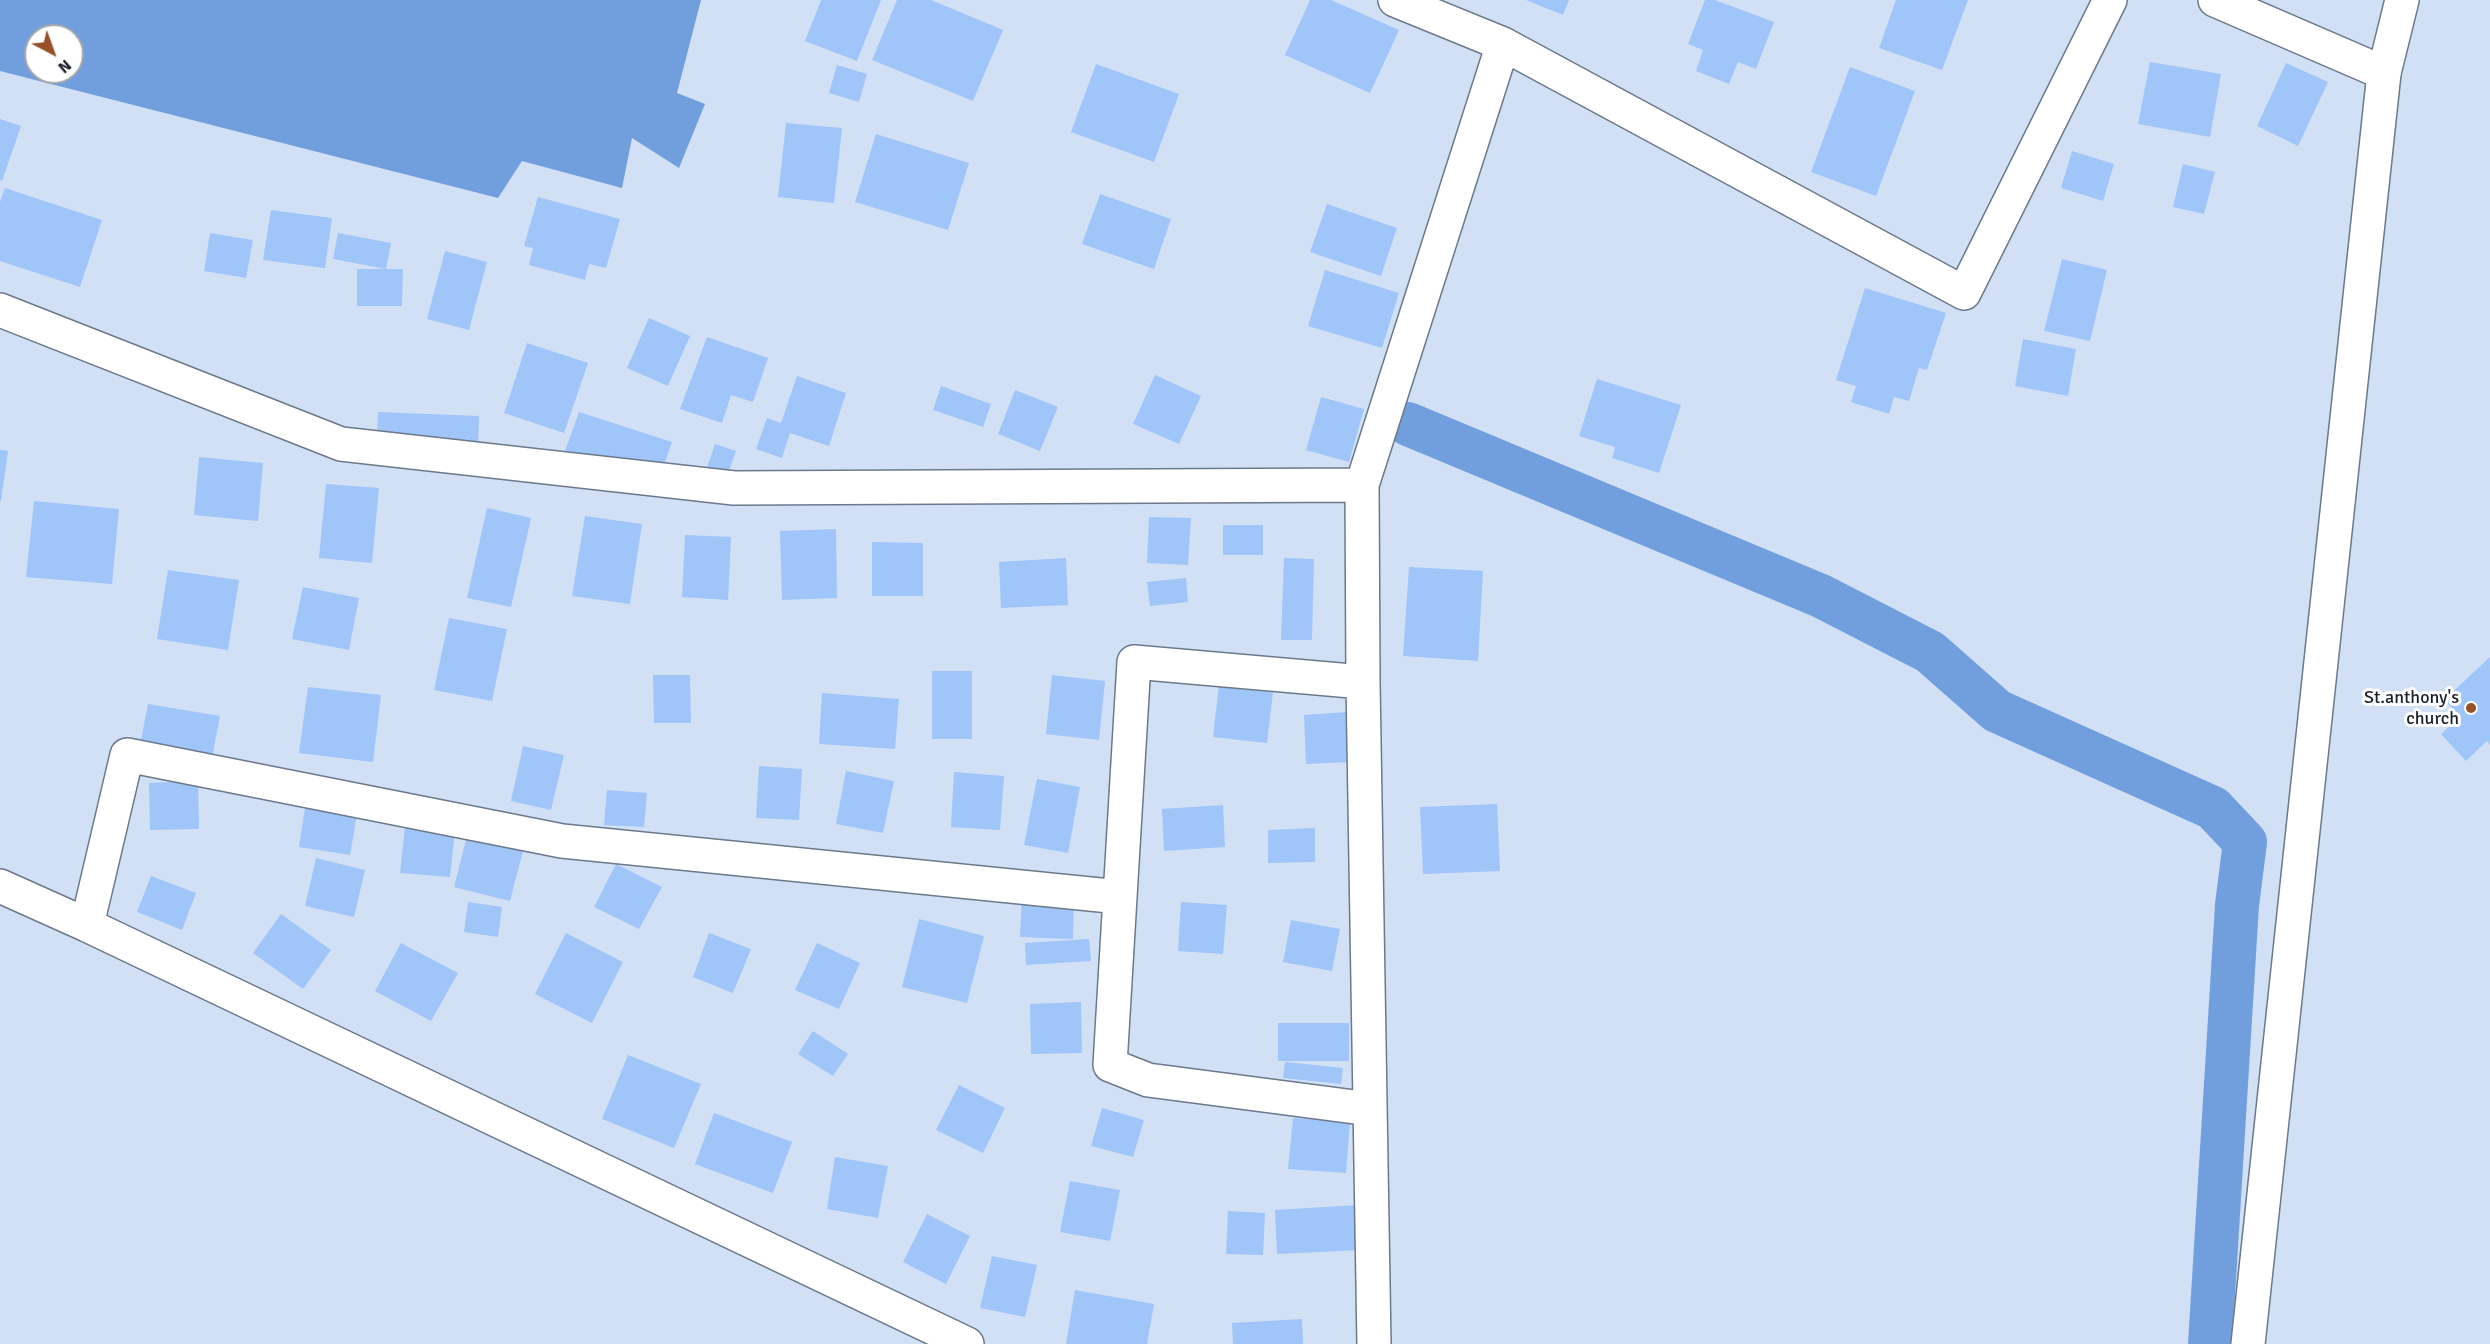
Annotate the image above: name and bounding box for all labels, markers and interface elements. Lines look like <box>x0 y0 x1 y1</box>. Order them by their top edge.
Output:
north arrow <box>24 24 84 84</box>
text: N <box>54 55 75 77</box>
place label: St.anthony's church <box>2364 687 2459 730</box>
marker: St.anthony's church <box>2464 701 2478 715</box>

